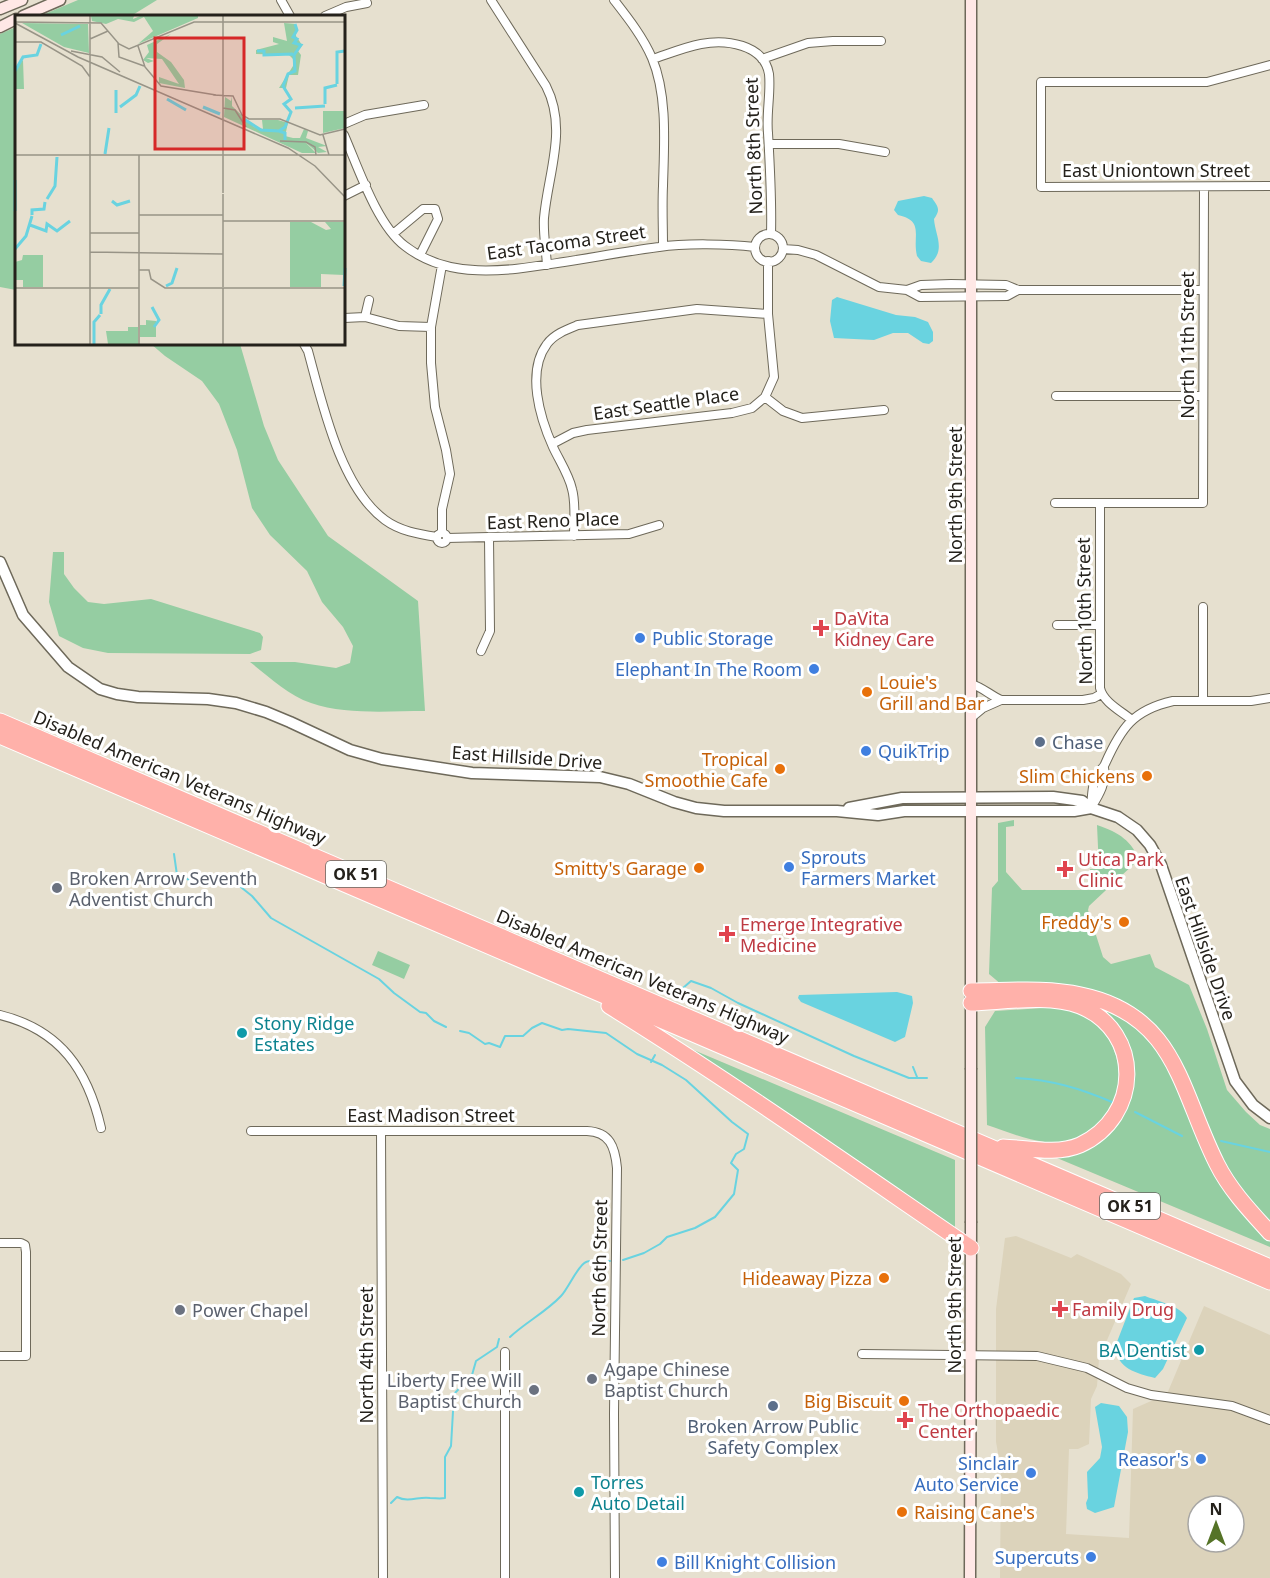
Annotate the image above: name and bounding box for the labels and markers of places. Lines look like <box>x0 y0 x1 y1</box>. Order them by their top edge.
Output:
place label: DaVita Kidney Care <box>834 606 934 651</box>
marker: DaVita Kidney Care <box>812 619 830 637</box>
place label: Public Storage <box>652 626 773 650</box>
marker: Public Storage <box>633 631 647 645</box>
place label: Elephant In The Room <box>615 657 802 681</box>
marker: Elephant In The Room <box>807 662 821 676</box>
place label: Louie's Grill and Bar <box>879 670 985 715</box>
marker: Louie's Grill and Bar <box>860 685 874 699</box>
place label: Chase <box>1052 730 1103 754</box>
marker: Chase <box>1033 735 1047 749</box>
place label: QuikTrip <box>878 739 950 763</box>
marker: QuikTrip <box>859 744 873 758</box>
place label: Tropical Smoothie Cafe <box>645 747 768 792</box>
marker: Tropical Smoothie Cafe <box>773 762 787 776</box>
place label: Slim Chickens <box>1019 764 1135 788</box>
marker: Slim Chickens <box>1140 769 1154 783</box>
place label: Sprouts Farmers Market <box>801 845 936 890</box>
place label: Utica Park Clinic <box>1078 847 1164 892</box>
place label: Smitty's Garage <box>554 856 687 880</box>
marker: Sprouts Farmers Market <box>782 860 796 874</box>
marker: Utica Park Clinic <box>1056 860 1074 878</box>
marker: Smitty's Garage <box>692 861 706 875</box>
place label: Broken Arrow Seventh Adventist Church <box>69 866 257 911</box>
marker: Broken Arrow Seventh Adventist Church <box>50 881 64 895</box>
place label: Freddy's <box>1041 910 1112 934</box>
place label: Emerge Integrative Medicine <box>740 912 903 957</box>
marker: Freddy's <box>1117 915 1131 929</box>
marker: Emerge Integrative Medicine <box>718 925 736 943</box>
place label: Stony Ridge Estates <box>254 1011 354 1056</box>
marker: Stony Ridge Estates <box>235 1026 249 1040</box>
place label: Hideaway Pizza <box>742 1266 872 1290</box>
marker: Hideaway Pizza <box>877 1271 891 1285</box>
place label: Family Drug <box>1072 1297 1174 1321</box>
place label: Power Chapel <box>192 1298 308 1322</box>
marker: Family Drug <box>1053 1302 1067 1316</box>
marker: Power Chapel <box>173 1303 187 1317</box>
place label: BA Dentist <box>1098 1338 1187 1362</box>
marker: BA Dentist <box>1192 1343 1206 1357</box>
place label: Agape Chinese Baptist Church <box>604 1357 730 1402</box>
place label: Liberty Free Will Baptist Church <box>387 1368 522 1413</box>
marker: Agape Chinese Baptist Church <box>585 1372 599 1386</box>
marker: Liberty Free Will Baptist Church <box>527 1383 541 1397</box>
place label: Big Biscuit <box>804 1389 892 1413</box>
marker: Big Biscuit <box>897 1394 911 1408</box>
place label: The Orthopaedic Center <box>918 1398 1060 1443</box>
marker: Broken Arrow Public Safety Complex <box>766 1399 780 1413</box>
marker: The Orthopaedic Center <box>896 1411 914 1429</box>
place label: Broken Arrow Public Safety Complex <box>687 1414 859 1459</box>
place label: Reasor's <box>1118 1447 1189 1471</box>
place label: Sinclair Auto Service <box>914 1451 1020 1496</box>
marker: Reasor's <box>1194 1452 1208 1466</box>
marker: Sinclair Auto Service <box>1024 1466 1038 1480</box>
place label: Torres Auto Detail <box>591 1470 685 1515</box>
marker: Torres Auto Detail <box>572 1485 586 1499</box>
place label: Raising Cane's <box>914 1500 1035 1524</box>
marker: Raising Cane's <box>895 1505 909 1519</box>
place label: Supercuts <box>995 1545 1079 1569</box>
place label: Bill Knight Collision <box>674 1550 836 1574</box>
marker: Supercuts <box>1084 1550 1098 1564</box>
marker: Bill Knight Collision <box>655 1555 669 1569</box>

